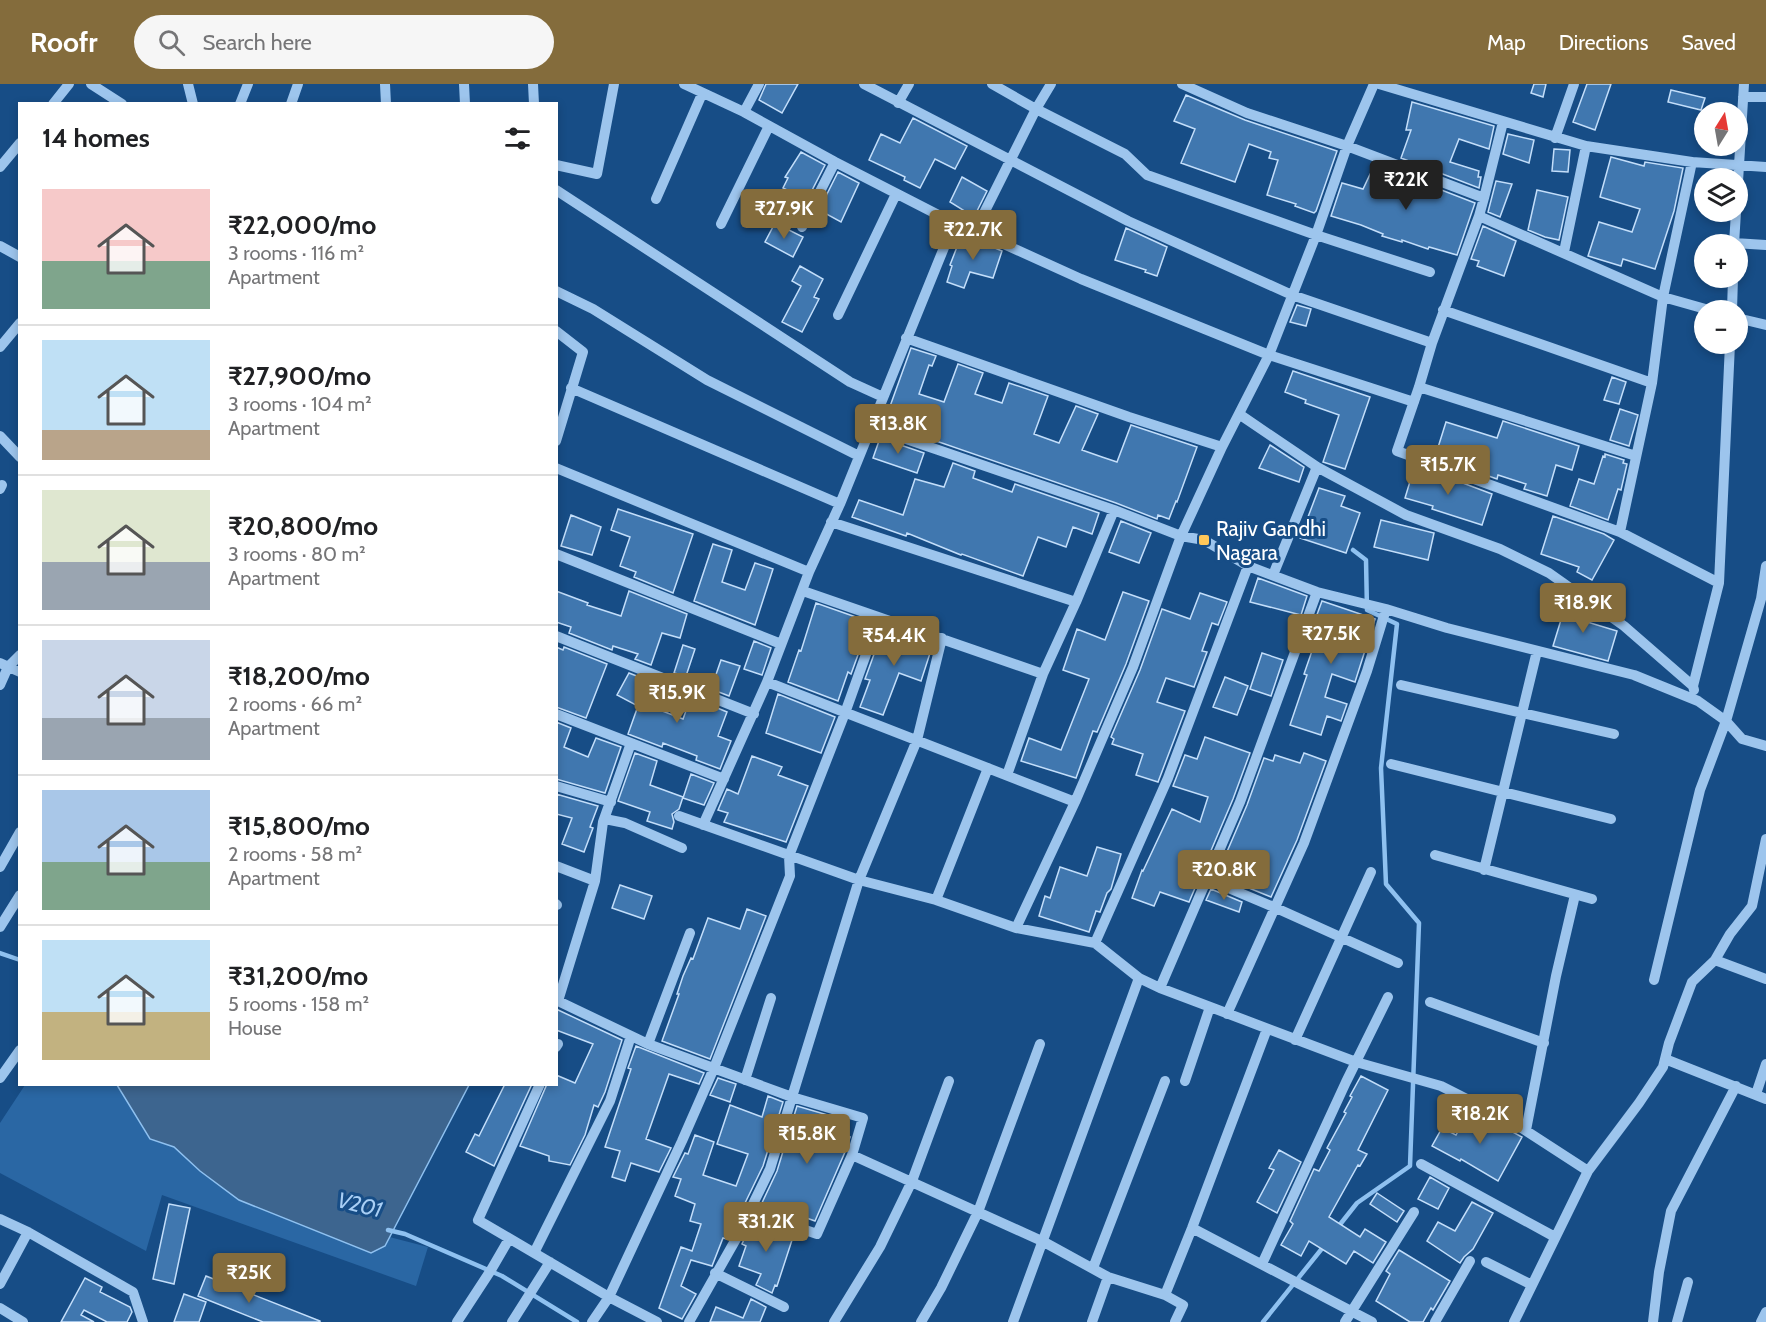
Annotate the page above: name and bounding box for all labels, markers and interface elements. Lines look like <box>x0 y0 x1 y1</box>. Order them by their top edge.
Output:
search box <box>134 15 554 69</box>
text: Roofr <box>30 25 98 59</box>
icon: search <box>155 26 188 59</box>
text: Search here <box>203 29 312 56</box>
text: Map <box>1487 30 1526 55</box>
text: Directions <box>1559 30 1648 55</box>
text: Saved <box>1681 30 1736 55</box>
north arrow <box>1694 102 1748 156</box>
map controls <box>1694 102 1748 354</box>
text: 14 homes <box>42 122 150 154</box>
icon: filters <box>501 122 534 155</box>
pin: ₹22K <box>1370 160 1442 211</box>
text: ₹22K <box>1384 167 1428 191</box>
button: layers <box>1694 168 1748 222</box>
pin: ₹27.9K <box>735 189 833 240</box>
text: ₹27.9K <box>755 196 813 220</box>
text: ₹22,000/mo <box>228 209 376 241</box>
pin: ₹22.7K <box>924 210 1022 261</box>
icon: home <box>90 213 162 285</box>
text: ₹22.7K <box>943 217 1003 241</box>
button: + <box>1694 234 1748 288</box>
text: 3 rooms · 116 m² <box>228 241 364 265</box>
text: Apartment <box>228 265 320 289</box>
button: − <box>1694 300 1748 354</box>
text: ₹27,900/mo <box>228 360 371 392</box>
icon: home <box>90 364 162 436</box>
text: 3 rooms · 104 m² <box>228 392 372 416</box>
pin: ₹13.8K <box>849 404 947 455</box>
text: ₹13.8K <box>869 411 927 435</box>
text: Apartment <box>228 416 320 440</box>
pin: ₹15.7K <box>1399 445 1497 496</box>
text: ₹15.7K <box>1420 452 1476 476</box>
text: ₹20,800/mo <box>228 510 378 542</box>
icon: home <box>90 514 162 586</box>
place label: Rajiv Gandhi Nagara <box>1216 516 1326 565</box>
marker: Rajiv Gandhi Nagara <box>1197 533 1211 547</box>
text: 3 rooms · 80 m² <box>228 542 366 566</box>
text: Apartment <box>228 566 320 590</box>
pin: ₹18.9K <box>1534 583 1632 634</box>
text: ₹18.9K <box>1554 590 1612 614</box>
pin: ₹27.5K <box>1282 614 1380 665</box>
pin: ₹54.4K <box>845 616 943 667</box>
text: ₹27.5K <box>1302 621 1360 645</box>
text: ₹54.4K <box>862 623 926 647</box>
text: ₹18,200/mo <box>228 660 370 692</box>
icon: home <box>90 664 162 736</box>
pin: ₹15.9K <box>628 673 726 724</box>
text: ₹15.9K <box>649 680 705 704</box>
text: 2 rooms · 66 m² <box>228 692 362 716</box>
text: Apartment <box>228 716 320 740</box>
text: ₹15,800/mo <box>228 810 370 842</box>
icon: home <box>90 814 162 886</box>
text: 2 rooms · 58 m² <box>228 842 362 866</box>
pin: ₹20.8K <box>1175 850 1273 901</box>
text: ₹20.8K <box>1192 857 1256 881</box>
text: Apartment <box>228 866 320 890</box>
text: ₹31,200/mo <box>228 960 368 992</box>
icon: home <box>90 964 162 1036</box>
text: 5 rooms · 158 m² <box>228 992 369 1016</box>
text: House <box>228 1016 282 1040</box>
pin: ₹18.2K <box>1431 1094 1529 1145</box>
text: ₹18.2K <box>1451 1101 1509 1125</box>
pin: ₹15.8K <box>758 1114 856 1165</box>
text: ₹15.8K <box>778 1121 836 1145</box>
water label: V201 <box>335 1186 385 1224</box>
pin: ₹31.2K <box>717 1202 815 1253</box>
text: ₹31.2K <box>738 1209 794 1233</box>
pin: ₹25K <box>213 1253 285 1304</box>
text: ₹25K <box>227 1260 271 1284</box>

